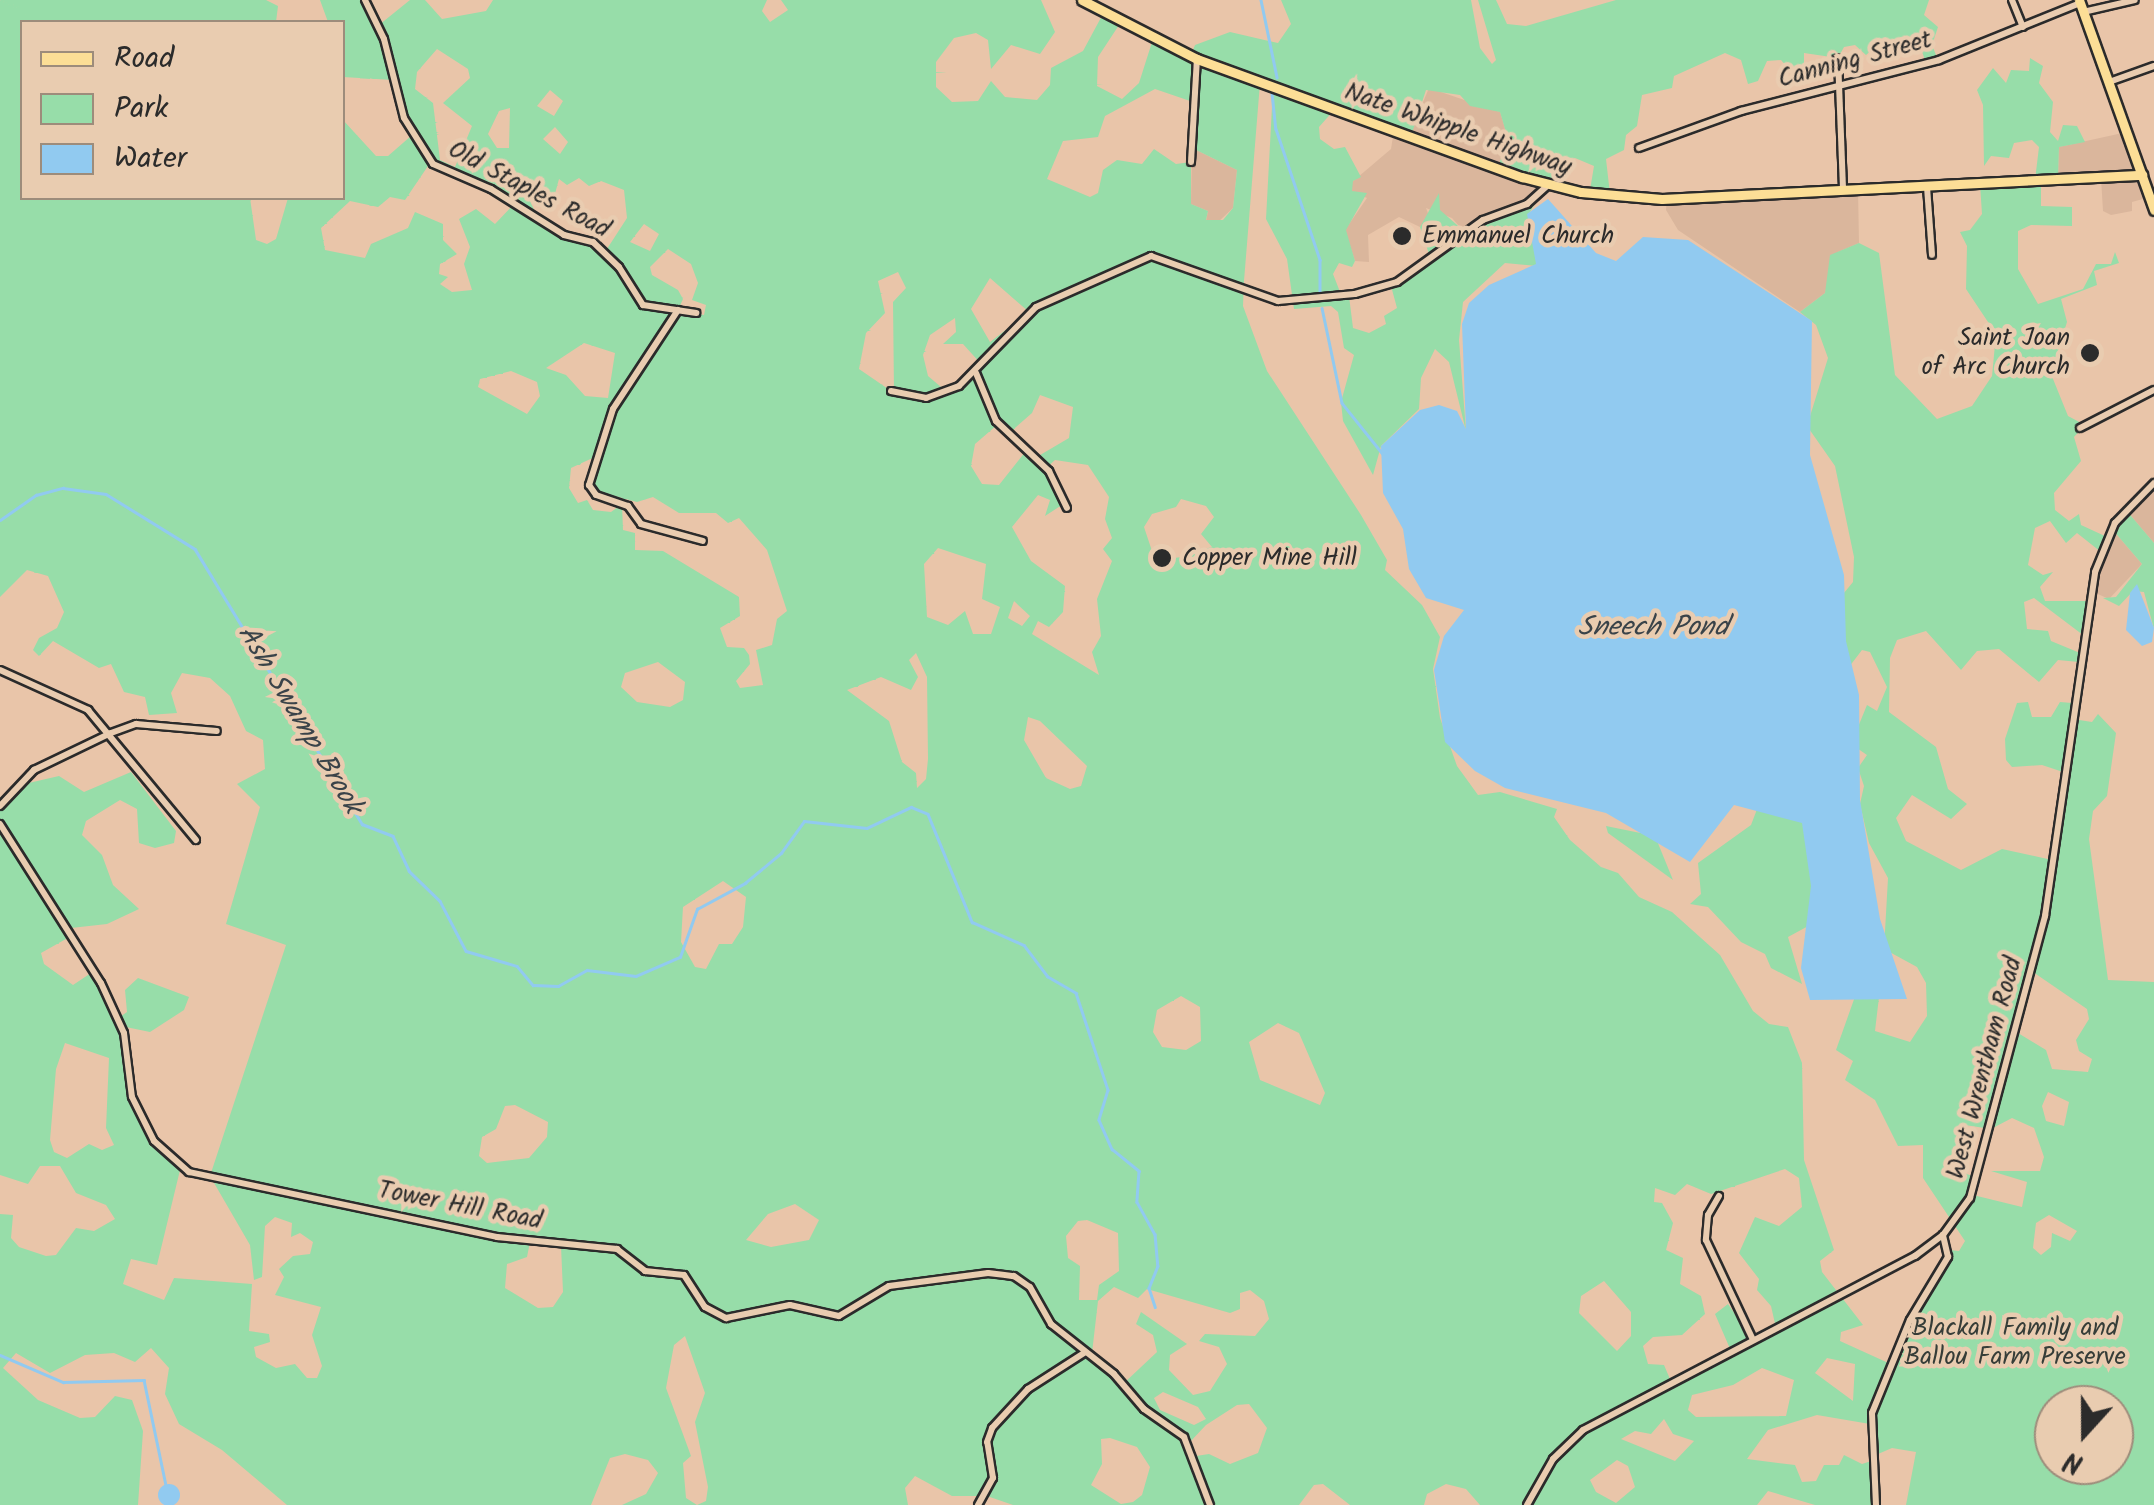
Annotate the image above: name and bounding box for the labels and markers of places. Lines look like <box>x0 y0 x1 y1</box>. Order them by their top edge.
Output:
place label: Emmanuel Church <box>1422 221 1614 251</box>
marker: Emmanuel Church <box>1391 225 1413 247</box>
place label: Saint Joan of Arc Church <box>1921 324 2070 383</box>
marker: Saint Joan of Arc Church <box>2079 342 2101 364</box>
place label: Copper Mine Hill <box>1182 543 1357 573</box>
marker: Copper Mine Hill <box>1151 547 1173 569</box>

